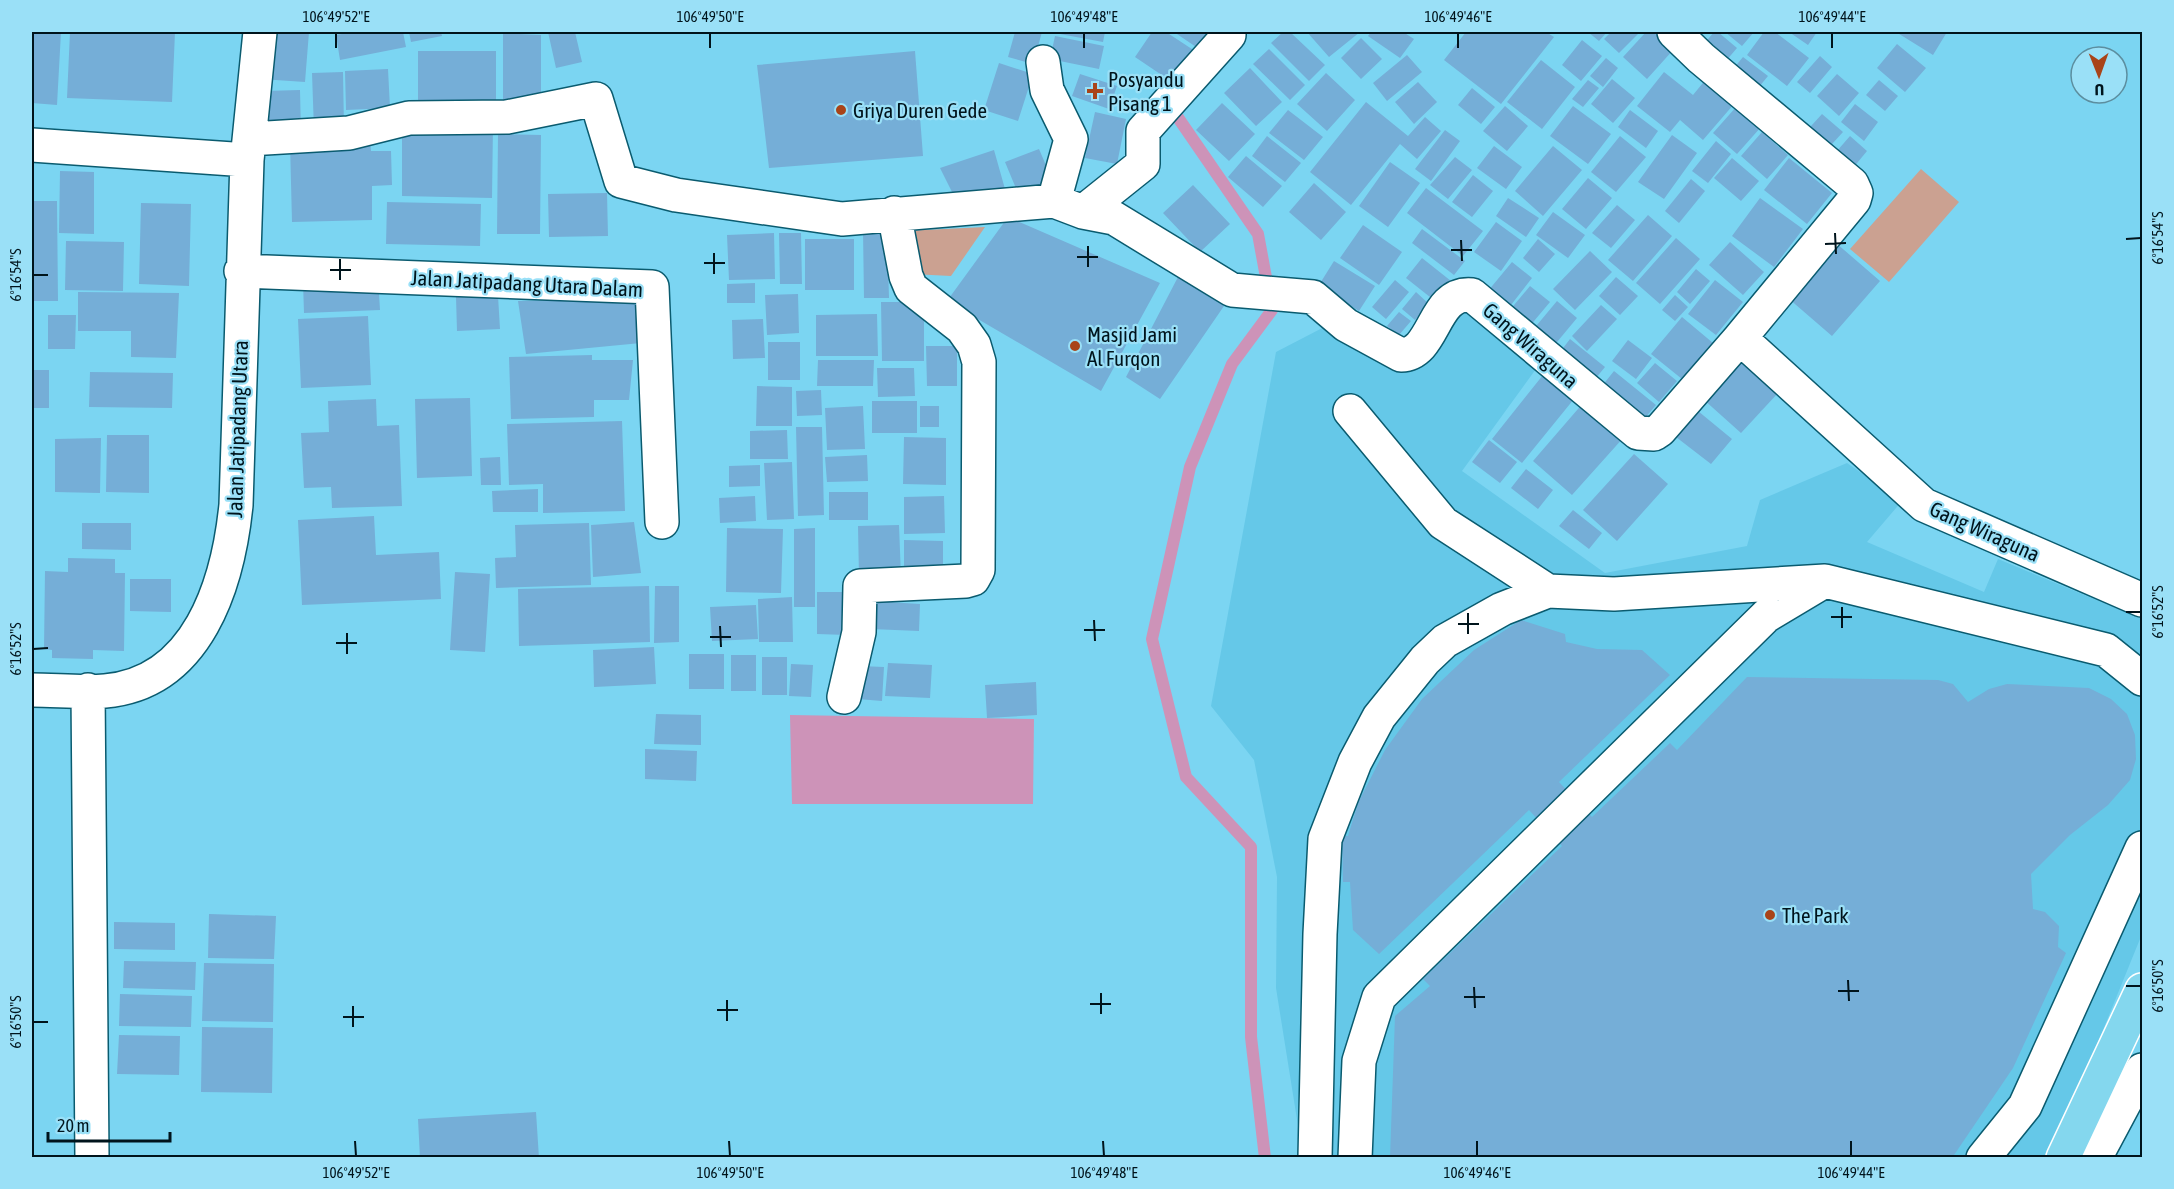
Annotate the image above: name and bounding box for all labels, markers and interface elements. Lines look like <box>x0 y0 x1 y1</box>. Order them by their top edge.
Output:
text: 106°49'52"E <box>302 8 370 25</box>
text: 106°49'50"E <box>676 8 744 25</box>
text: 106°49'48"E <box>1050 8 1118 25</box>
text: 106°49'46"E <box>1424 8 1492 25</box>
text: 106°49'44"E <box>1798 8 1866 25</box>
north arrow <box>2069 45 2129 105</box>
place label: Posyandu Pisang 1 <box>1108 67 1184 115</box>
text: U <box>2094 81 2104 99</box>
marker: Posyandu Pisang 1 <box>1086 82 1104 100</box>
place label: Griya Duren Gede <box>853 98 987 122</box>
marker: Griya Duren Gede <box>834 103 848 117</box>
text: 6°16'54"S <box>2149 211 2166 265</box>
text: 6°16'54"S <box>7 248 24 302</box>
street label: Jalan Jatipadang Utara Dalam <box>410 265 644 301</box>
street label: Gang Wiraguna <box>1479 297 1583 393</box>
place label: Masjid Jami Al Furqon <box>1087 322 1177 370</box>
marker: Masjid Jami Al Furqon <box>1068 339 1082 353</box>
street label: Jalan Jatipadang Utara <box>222 340 252 518</box>
street label: Gang Wiraguna <box>1926 496 2044 566</box>
text: 6°16'52"S <box>2149 585 2166 639</box>
text: 6°16'52"S <box>7 622 24 676</box>
place label: The Park <box>1782 903 1848 927</box>
marker: The Park <box>1763 908 1777 922</box>
text: 6°16'50"S <box>2149 959 2166 1013</box>
text: 6°16'50"S <box>7 995 24 1049</box>
scale bar <box>48 1105 170 1143</box>
text: 20 m <box>57 1115 89 1136</box>
text: 106°49'52"E <box>322 1164 390 1181</box>
text: 106°49'50"E <box>696 1164 764 1181</box>
text: 106°49'48"E <box>1070 1164 1138 1181</box>
text: 106°49'46"E <box>1443 1164 1511 1181</box>
text: 106°49'44"E <box>1817 1164 1885 1181</box>

